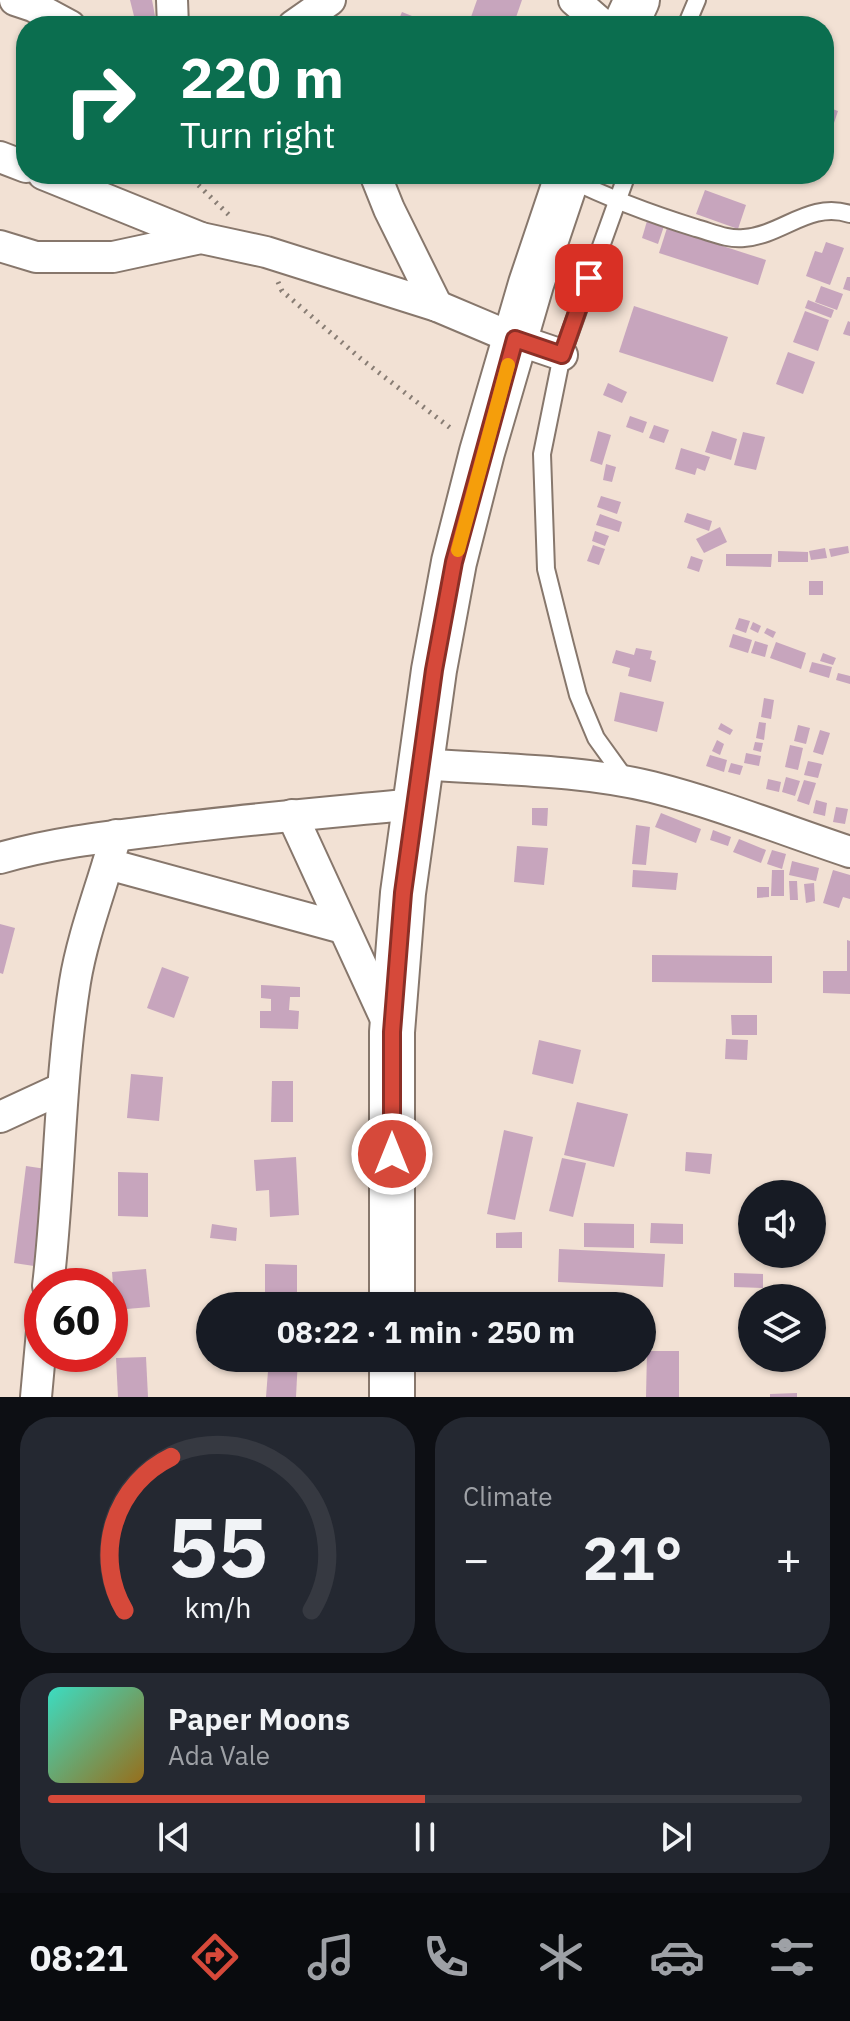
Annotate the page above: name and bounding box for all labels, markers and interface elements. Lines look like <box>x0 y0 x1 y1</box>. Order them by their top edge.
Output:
text: 220 m <box>180 41 344 113</box>
icon: right <box>48 48 152 152</box>
text: Turn right <box>180 111 336 158</box>
pin <box>555 244 623 312</box>
icon: arrive <box>567 256 611 300</box>
position arrow <box>350 1112 434 1196</box>
map controls <box>738 1180 826 1372</box>
button: sound <box>738 1180 826 1268</box>
speed limit sign: 60 <box>24 1268 128 1372</box>
button: layers <box>738 1284 826 1372</box>
text: 08:22 · 1 min · 250 m <box>277 1312 575 1351</box>
text: Climate <box>463 1479 553 1513</box>
text: 55 <box>168 1492 267 1600</box>
text: 21° <box>582 1518 683 1597</box>
text: − <box>463 1530 489 1587</box>
text: + <box>776 1530 802 1587</box>
text: km/h <box>184 1589 251 1626</box>
text: Paper Moons <box>168 1699 350 1738</box>
text: Ada Vale <box>168 1738 270 1772</box>
icon: previous <box>152 1815 196 1859</box>
icon: pause <box>403 1815 447 1859</box>
icon: next <box>654 1815 698 1859</box>
icon: directions <box>187 1929 243 1985</box>
icon: music <box>303 1929 359 1985</box>
icon: phone <box>418 1929 474 1985</box>
icon: climate <box>533 1929 589 1985</box>
icon: car <box>649 1929 705 1985</box>
icon: filters <box>764 1929 820 1985</box>
text: 08:21 <box>30 1934 128 1981</box>

